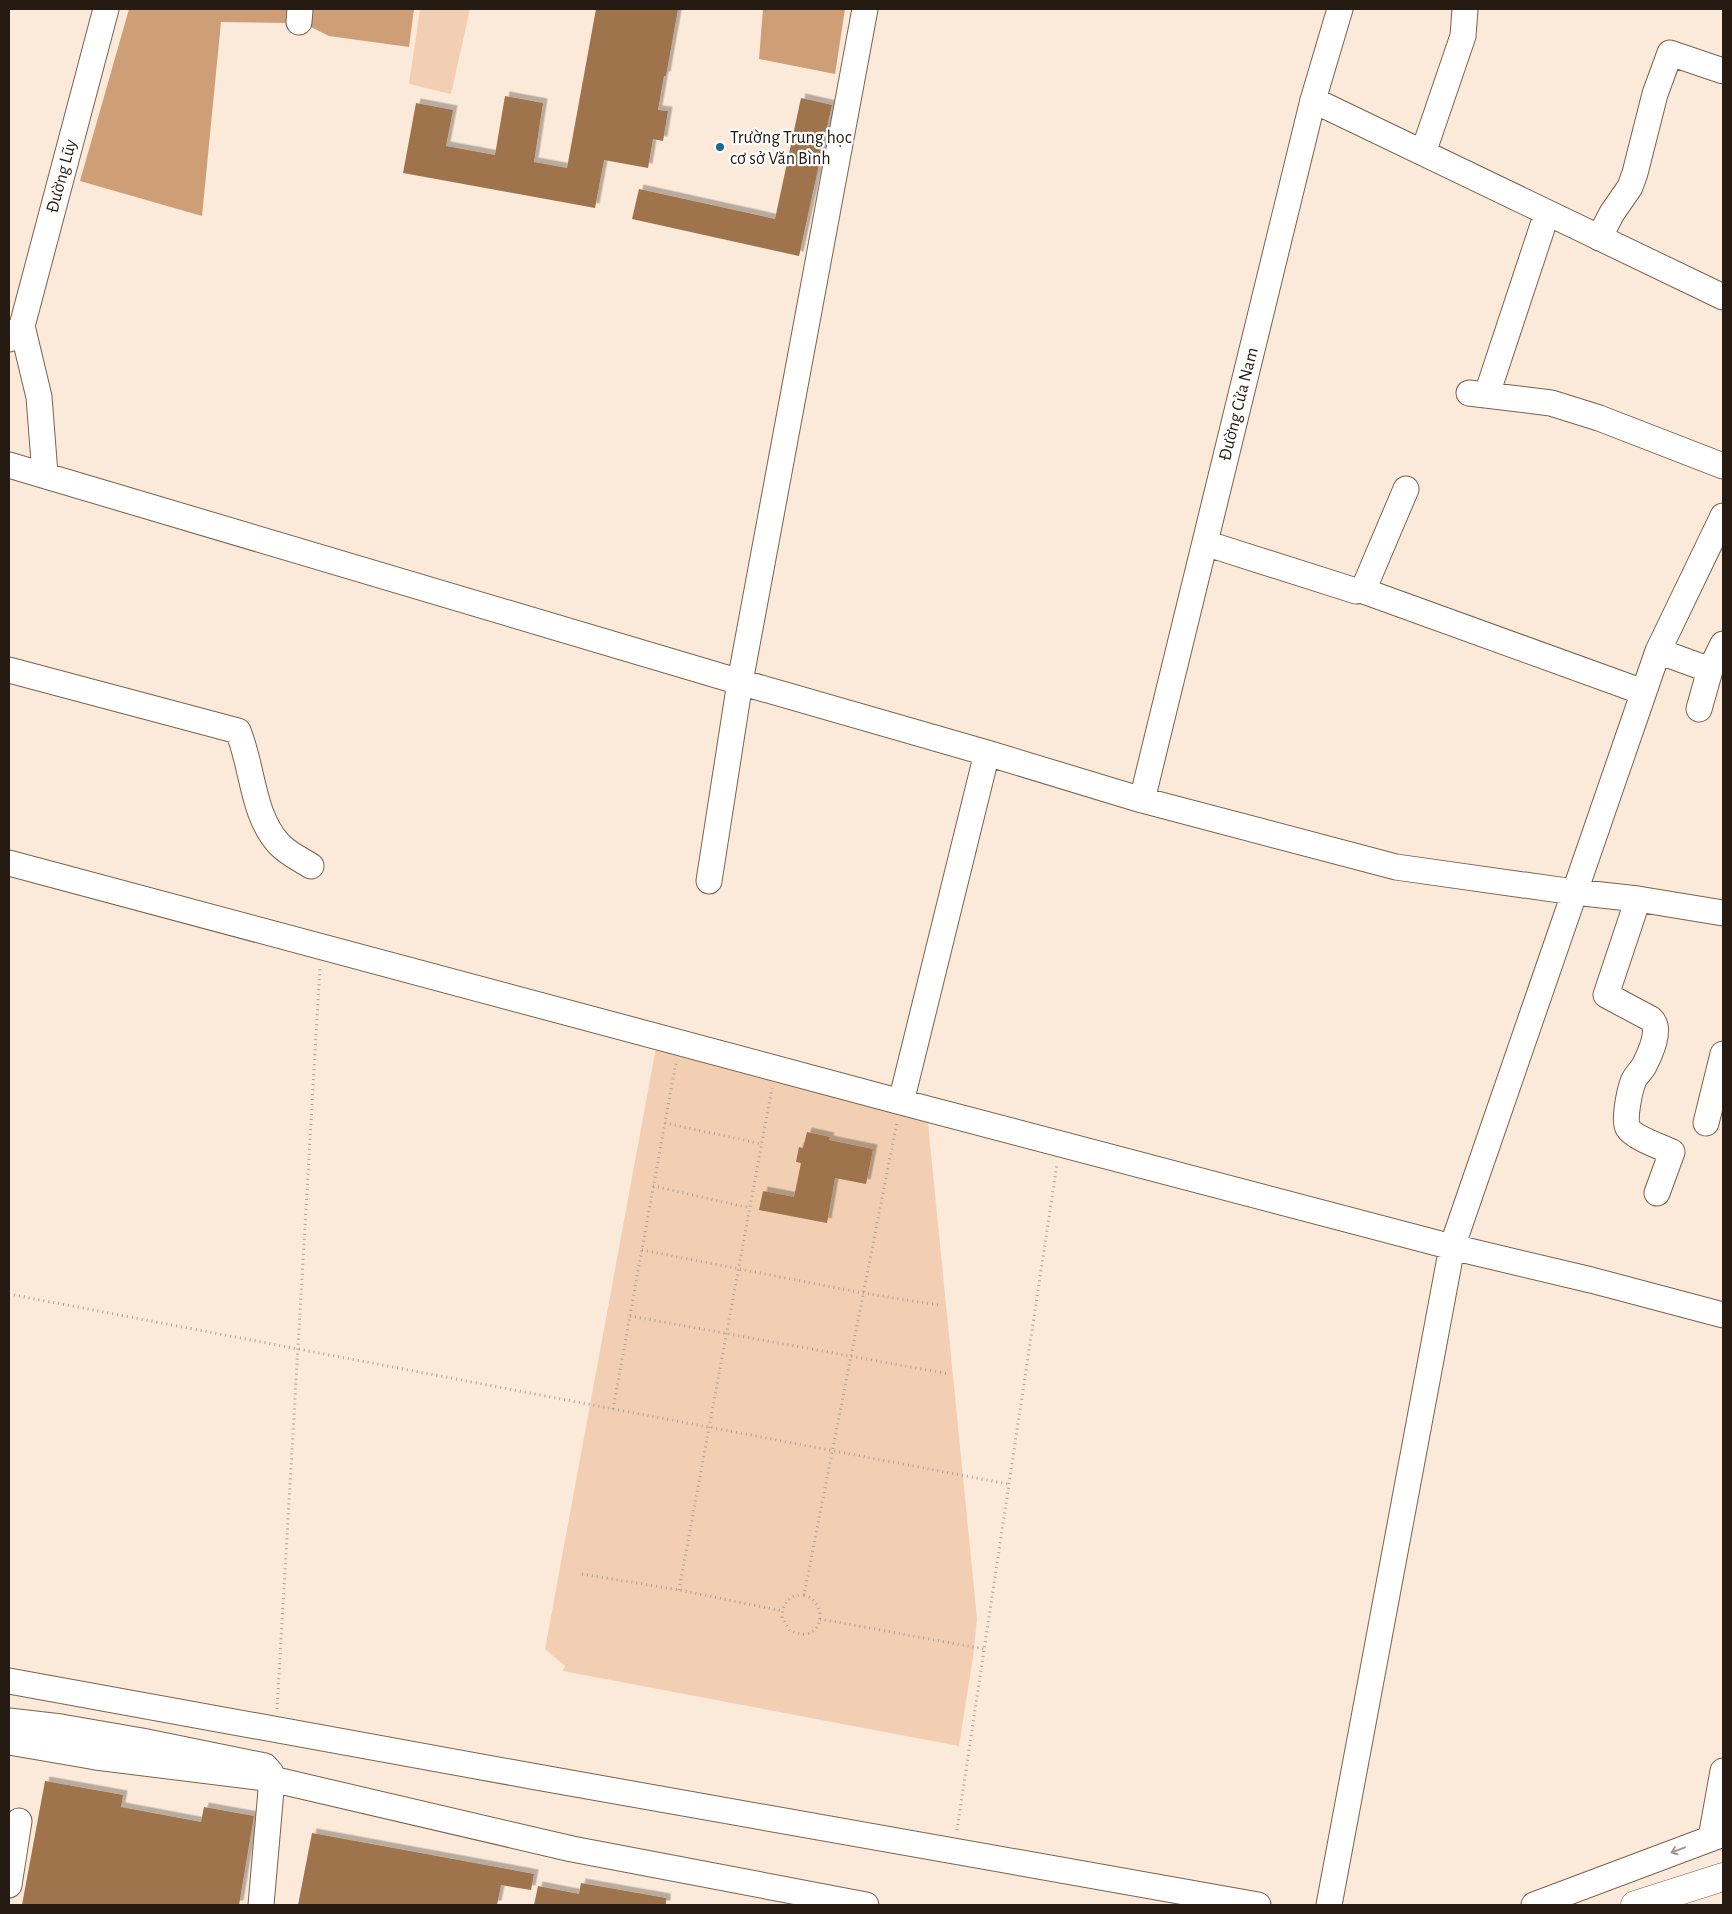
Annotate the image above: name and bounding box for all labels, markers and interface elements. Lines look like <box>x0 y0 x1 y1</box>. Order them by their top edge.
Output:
place label: Trường Trung học cơ sở Văn Bình <box>730 129 852 168</box>
street label: Đường Lũy <box>43 137 81 215</box>
marker: Trường Trung học cơ sở Văn Bình <box>714 141 726 153</box>
street label: Đường Cửa Nam <box>1216 346 1262 463</box>
one-way arrow <box>1670 1846 1686 1855</box>

